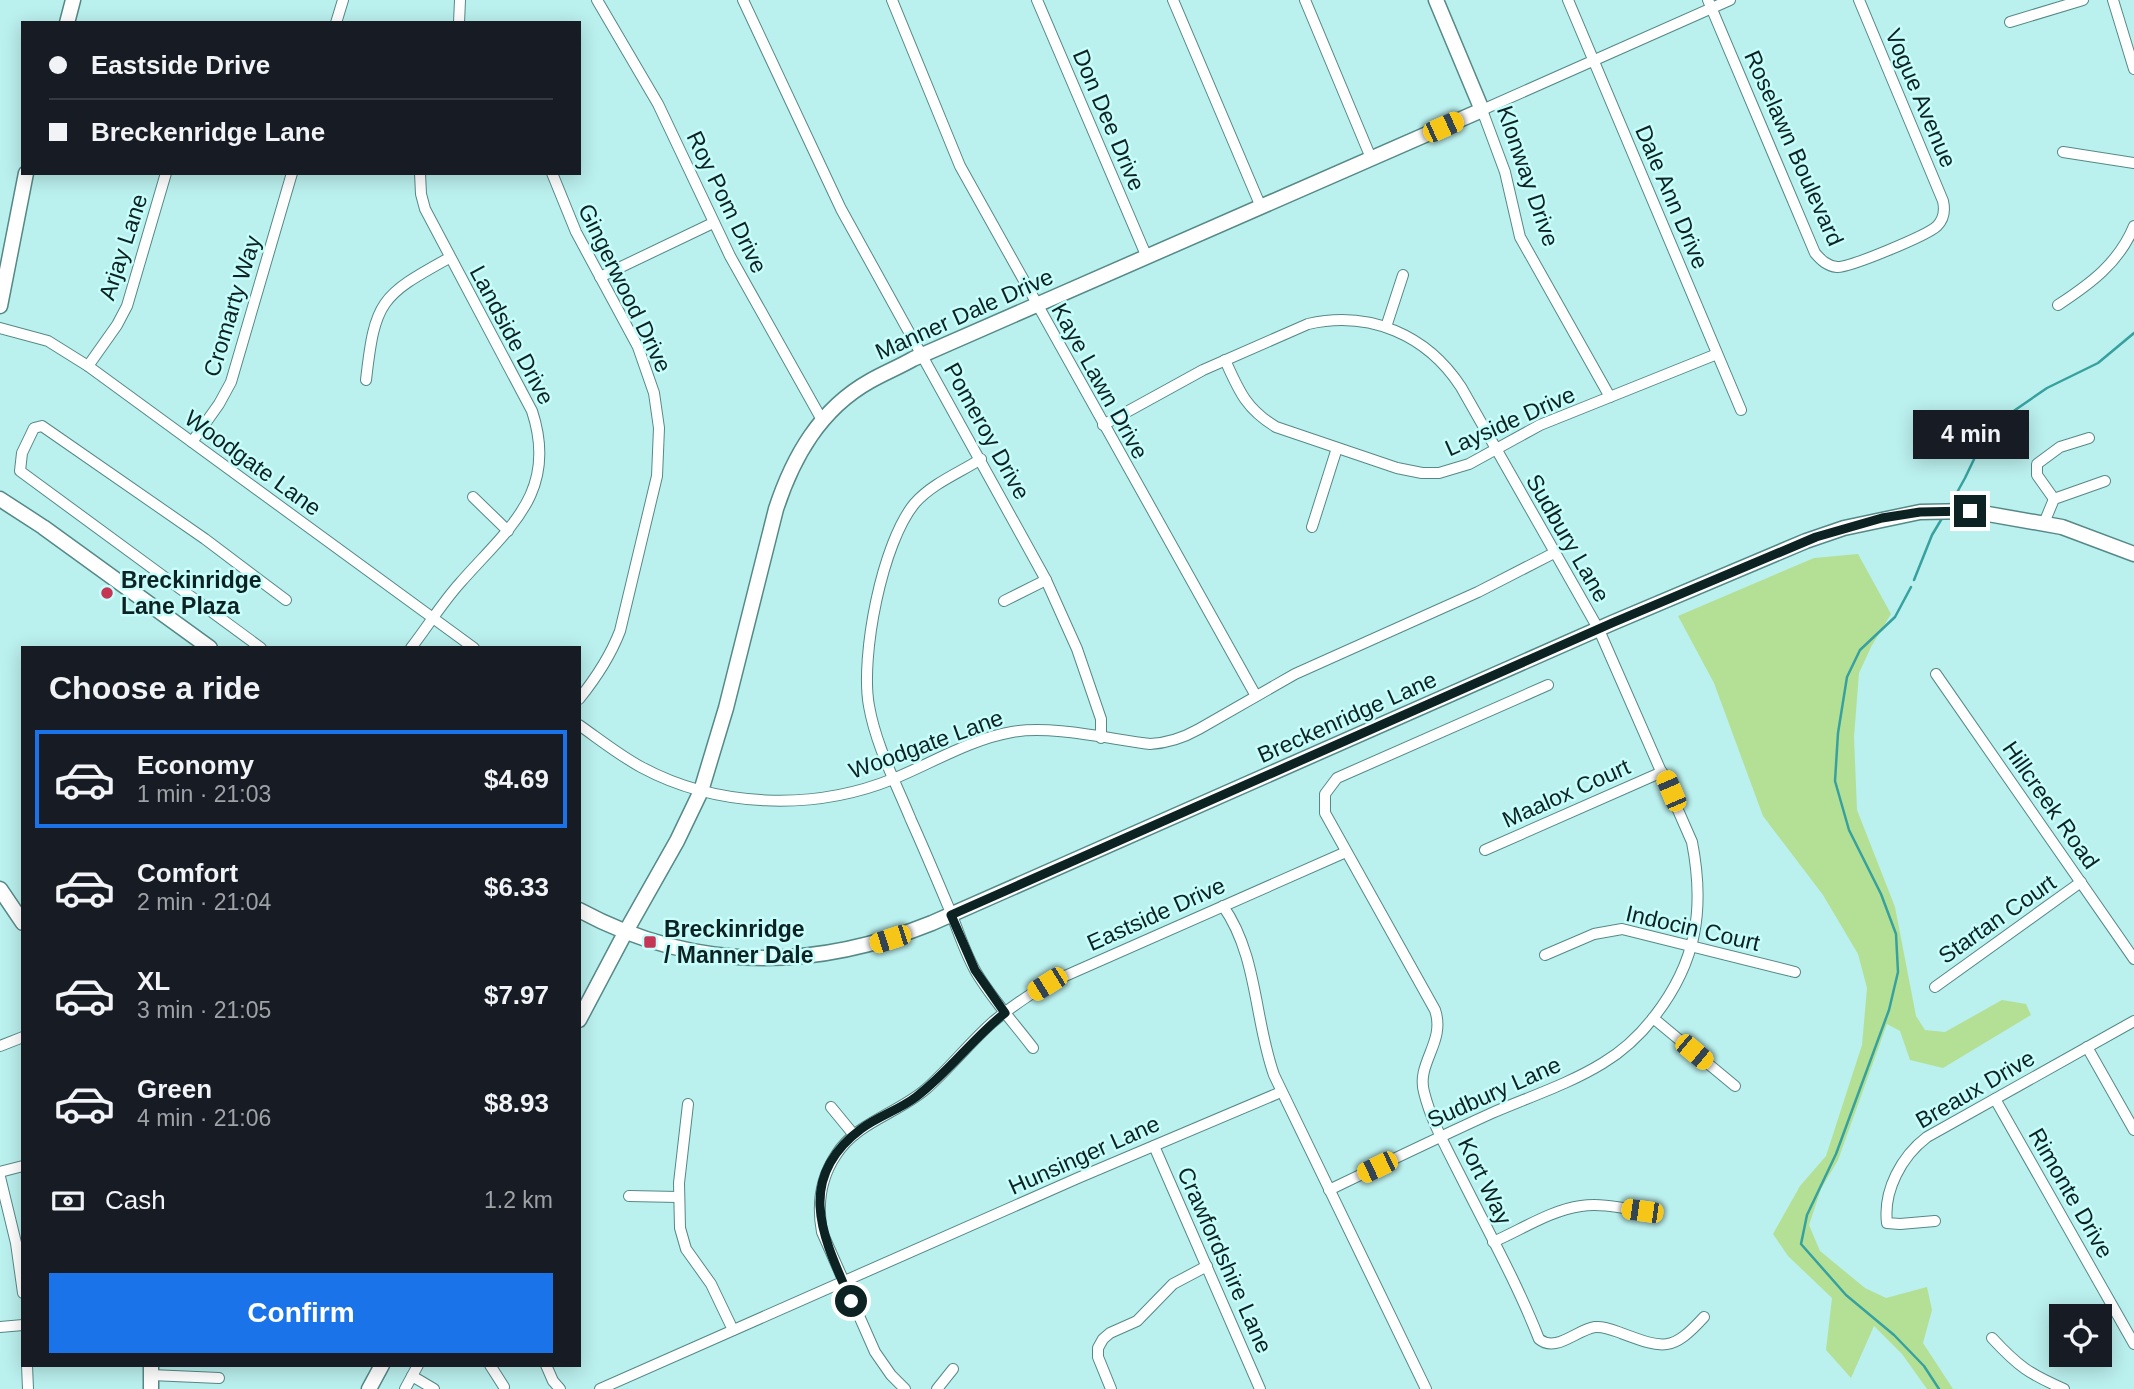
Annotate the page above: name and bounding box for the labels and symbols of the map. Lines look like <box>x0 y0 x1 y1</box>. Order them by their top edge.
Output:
street label: Vogue Avenue <box>1880 25 1962 171</box>
street label: Don Dee Drive <box>1068 45 1150 195</box>
street label: Roselawn Boulevard <box>1739 46 1849 250</box>
street label: Klonway Drive <box>1492 102 1564 250</box>
car <box>1420 109 1467 145</box>
street label: Dale Ann Drive <box>1630 121 1714 273</box>
street label: Roy Pom Drive <box>681 127 773 277</box>
street label: Arjay Lane <box>94 191 152 303</box>
street label: Gingerwood Drive <box>573 200 677 376</box>
street label: Cromarty Way <box>198 232 266 380</box>
street label: Landside Drive <box>465 261 559 409</box>
street label: Manner Dale Drive <box>871 263 1057 365</box>
street label: Kaye Lawn Drive <box>1046 299 1154 463</box>
street label: Pomeroy Drive <box>939 358 1035 504</box>
street label: Layside Drive <box>1441 381 1579 461</box>
street label: Woodgate Lane <box>180 405 326 521</box>
callout: 4 min <box>1912 410 2028 458</box>
street label: Sudbury Lane <box>1521 469 1615 607</box>
route end <box>1954 495 1986 527</box>
place label: Breckinridge Lane Plaza <box>121 567 262 619</box>
marker: Breckinridge Lane Plaza <box>99 585 115 601</box>
street label: Breckenridge Lane <box>1254 666 1440 768</box>
street label: Woodgate Lane <box>845 704 1007 784</box>
street label: Hillcreek Road <box>1997 736 2105 874</box>
street label: Maalox Court <box>1498 753 1634 833</box>
car <box>1654 768 1689 814</box>
street label: Startan Court <box>1934 869 2061 969</box>
street label: Eastside Drive <box>1083 872 1229 956</box>
street label: Indocin Court <box>1623 900 1763 956</box>
place label: Breckinridge / Manner Dale <box>664 916 814 968</box>
car <box>867 923 914 955</box>
marker: Breckinridge / Manner Dale <box>642 934 658 950</box>
car <box>1024 964 1071 1004</box>
car <box>1672 1030 1717 1074</box>
street label: Breaux Drive <box>1911 1045 2039 1133</box>
street label: Sudbury Lane <box>1423 1051 1565 1133</box>
street label: Hunsinger Lane <box>1005 1110 1163 1200</box>
street label: Rimonte Drive <box>2023 1123 2119 1263</box>
street label: Kort Way <box>1453 1133 1517 1229</box>
car <box>1354 1148 1401 1186</box>
street label: Crawfordshire Lane <box>1172 1163 1278 1357</box>
car <box>1620 1198 1665 1224</box>
route start <box>835 1285 867 1317</box>

